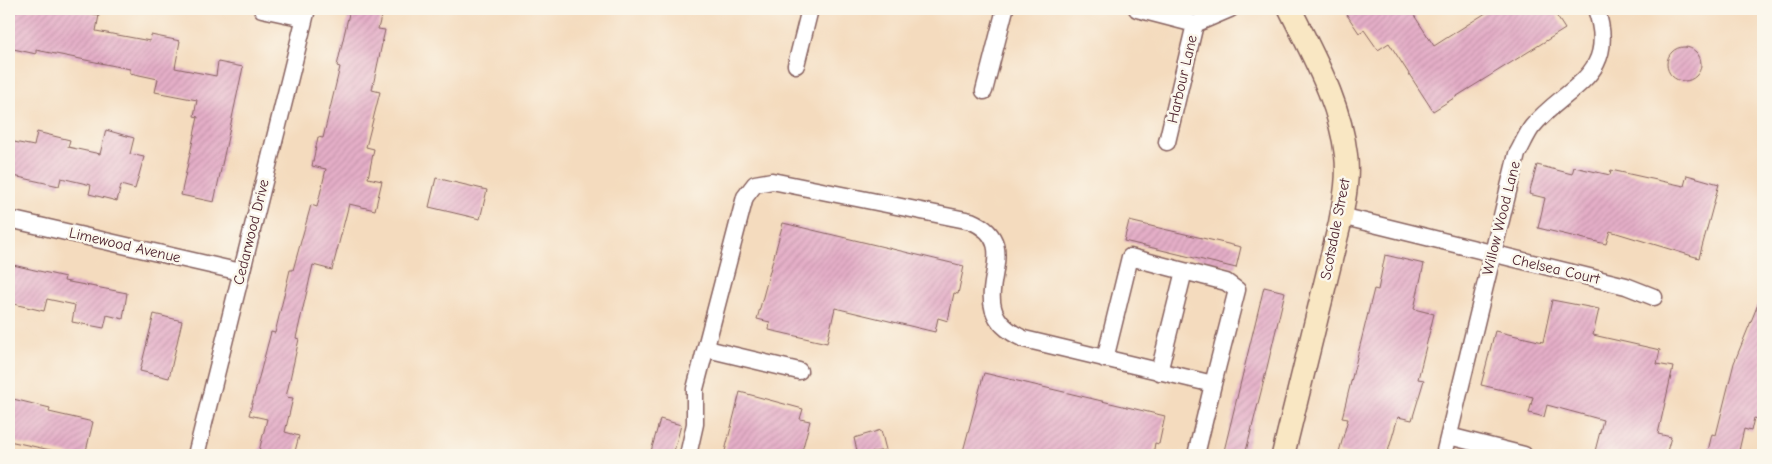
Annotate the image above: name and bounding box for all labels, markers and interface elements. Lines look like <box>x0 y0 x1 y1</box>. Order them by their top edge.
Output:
street label: Harbour Lane <box>1163 33 1201 125</box>
street label: Willow Wood Lane <box>1478 159 1524 277</box>
street label: Scotsdale Street <box>1316 176 1354 281</box>
street label: Cedarwood Drive <box>229 177 273 287</box>
street label: Limewood Avenue <box>67 223 183 267</box>
street label: Chelsea Court <box>1510 250 1602 288</box>

